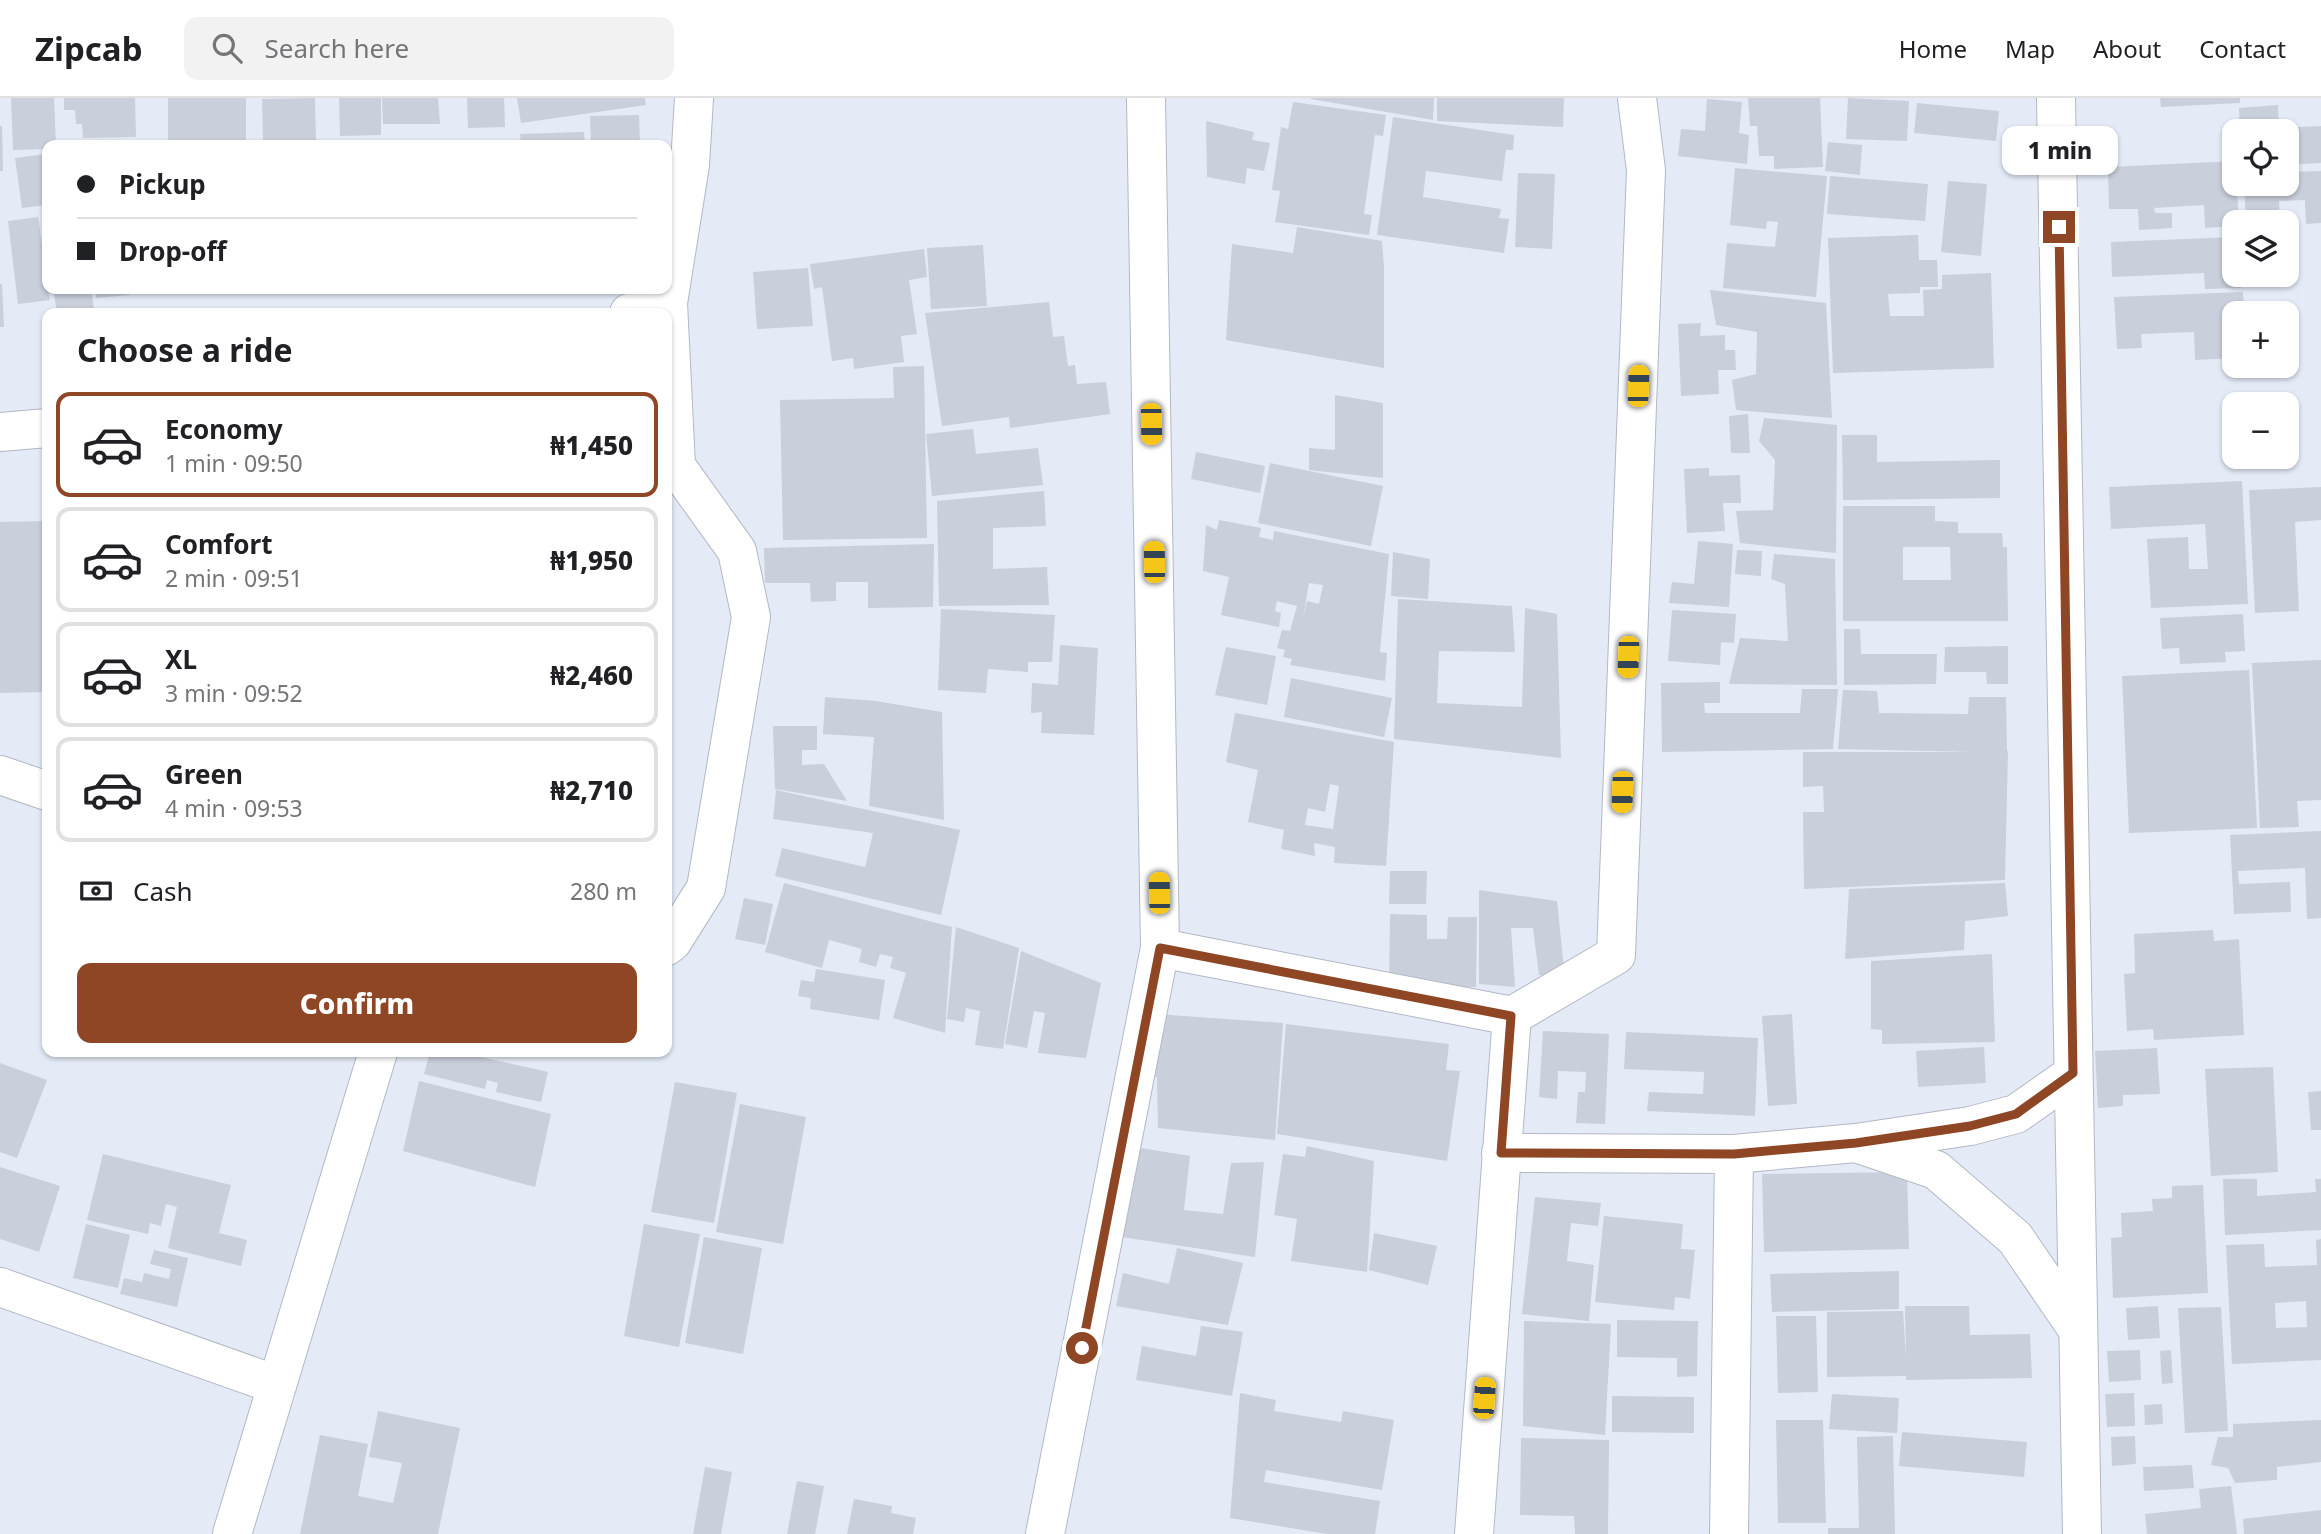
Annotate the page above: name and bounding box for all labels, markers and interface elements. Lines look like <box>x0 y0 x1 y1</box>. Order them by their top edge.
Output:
search box <box>184 17 674 80</box>
text: Zipcab <box>35 26 142 71</box>
icon: search <box>208 29 246 67</box>
text: Search here <box>264 30 409 66</box>
text: Home <box>1899 32 1967 65</box>
text: Map <box>2005 32 2055 65</box>
text: About <box>2093 32 2161 65</box>
text: Contact <box>2199 32 2286 65</box>
map controls <box>2222 119 2299 469</box>
button: locate <box>2222 119 2299 196</box>
callout: 1 min <box>2001 125 2117 174</box>
text: 1 min <box>2028 134 2092 166</box>
text: Pickup <box>119 166 206 202</box>
button: layers <box>2222 210 2299 287</box>
route end <box>2043 211 2075 243</box>
text: Drop-off <box>119 233 226 269</box>
button: + <box>2222 301 2299 378</box>
text: Choose a ride <box>77 328 293 371</box>
car <box>1627 365 1650 407</box>
button: − <box>2222 392 2299 469</box>
car <box>1141 403 1162 445</box>
text: Economy <box>165 411 283 447</box>
icon: car <box>81 413 144 476</box>
text: ₦1,450 <box>550 427 633 463</box>
text: 1 min · 09:50 <box>165 447 303 479</box>
text: Comfort <box>165 526 273 562</box>
icon: car <box>81 528 144 591</box>
car <box>1144 541 1165 583</box>
text: ₦1,950 <box>550 542 633 578</box>
text: 2 min · 09:51 <box>165 562 303 594</box>
car <box>1617 636 1640 678</box>
text: XL <box>165 641 197 677</box>
icon: car <box>81 643 144 706</box>
text: ₦2,460 <box>550 657 633 693</box>
text: 3 min · 09:52 <box>165 677 303 709</box>
text: Green <box>165 756 243 792</box>
icon: car <box>81 758 144 821</box>
car <box>1611 771 1634 813</box>
text: ₦2,710 <box>550 772 633 808</box>
text: 4 min · 09:53 <box>165 792 303 824</box>
icon: cash <box>77 872 115 910</box>
car <box>1149 872 1170 914</box>
text: Cash <box>133 873 193 909</box>
text: 280 m <box>570 875 637 907</box>
button: Confirm <box>77 963 637 1043</box>
route start <box>1066 1332 1098 1364</box>
car <box>1473 1376 1496 1420</box>

